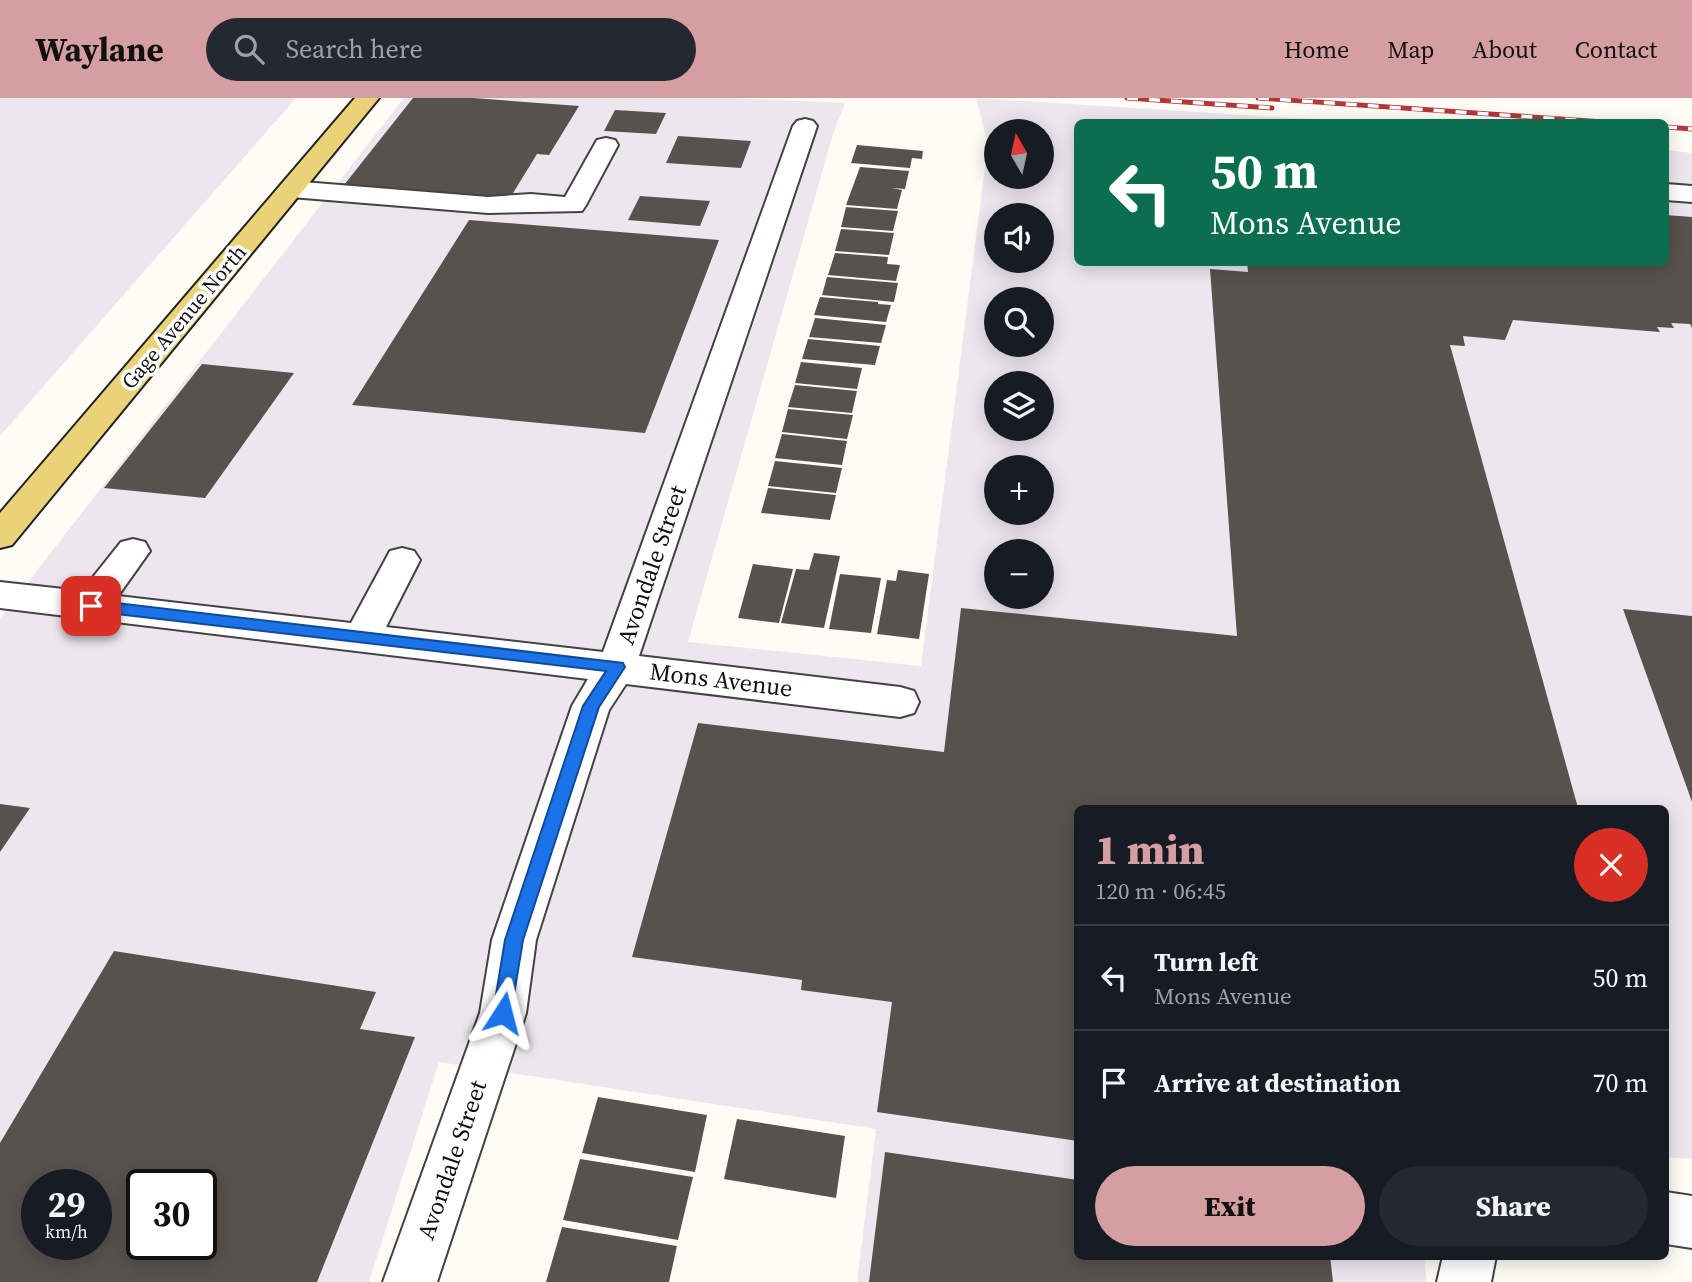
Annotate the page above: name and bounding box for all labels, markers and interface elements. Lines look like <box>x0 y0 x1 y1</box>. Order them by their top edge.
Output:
search box <box>206 18 696 81</box>
text: Waylane <box>35 27 164 72</box>
icon: search <box>230 30 268 68</box>
text: Search here <box>286 31 423 67</box>
text: Home <box>1284 33 1349 66</box>
text: Map <box>1387 33 1434 66</box>
text: About <box>1472 33 1537 66</box>
text: Contact <box>1575 33 1657 66</box>
north arrow <box>984 119 1054 189</box>
map controls <box>984 119 1054 609</box>
text: 50 m <box>1210 137 1318 204</box>
icon: left <box>1095 147 1186 238</box>
text: Mons Avenue <box>1210 201 1402 245</box>
button: sound <box>984 203 1054 273</box>
street label: Gage Avenue North <box>115 238 253 395</box>
button: search <box>984 287 1054 357</box>
button: layers <box>984 371 1054 441</box>
button: + <box>984 455 1054 525</box>
street label: Avondale Street <box>609 481 694 649</box>
button: − <box>984 539 1054 609</box>
pin <box>61 576 121 636</box>
icon: arrive <box>72 587 110 625</box>
street label: Mons Avenue <box>648 654 794 705</box>
text: 1 min <box>1095 820 1205 878</box>
button: close <box>1574 828 1648 902</box>
text: 120 m · 06:45 <box>1095 875 1226 907</box>
text: Turn left <box>1154 944 1258 980</box>
icon: left <box>1095 959 1133 997</box>
text: 50 m <box>1593 960 1648 996</box>
position arrow <box>466 976 540 1050</box>
text: Mons Avenue <box>1154 980 1292 1012</box>
icon: arrive <box>1095 1064 1133 1102</box>
text: Arrive at destination <box>1154 1065 1401 1101</box>
text: 70 m <box>1593 1065 1648 1101</box>
street label: Avondale Street <box>409 1076 494 1244</box>
button: Exit <box>1095 1166 1365 1246</box>
button: Share <box>1379 1166 1648 1246</box>
speed limit sign: 30 <box>126 1169 217 1260</box>
text: 29 <box>48 1181 85 1229</box>
text: km/h <box>45 1219 88 1244</box>

